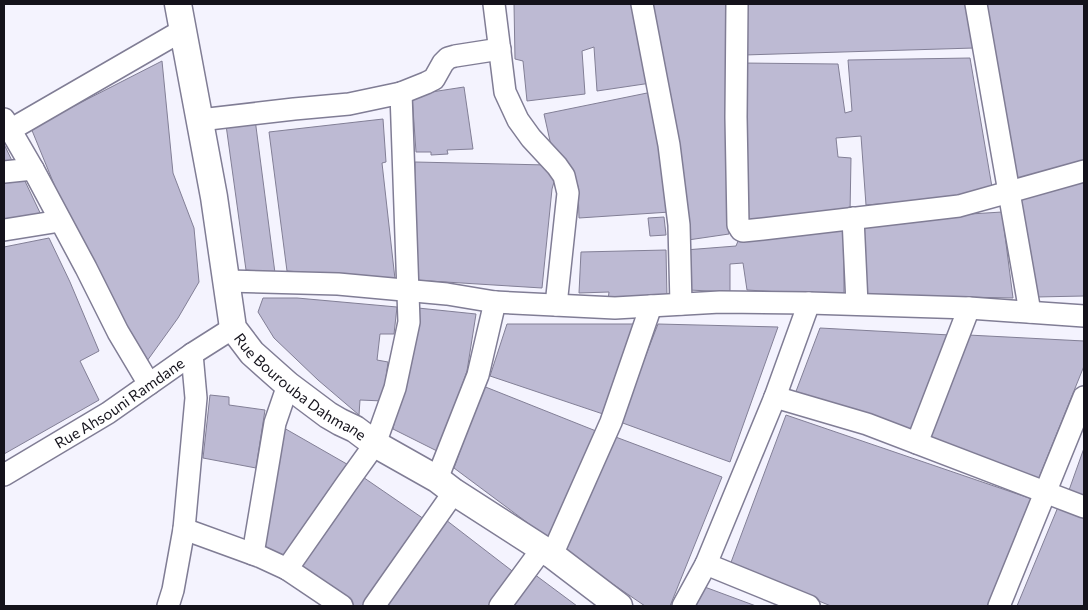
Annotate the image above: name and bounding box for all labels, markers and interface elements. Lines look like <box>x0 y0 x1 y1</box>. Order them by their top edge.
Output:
street label: Rue Bourouba Dahmane <box>231 329 370 444</box>
street label: Rue Ahsouni Ramdane <box>51 353 188 452</box>

